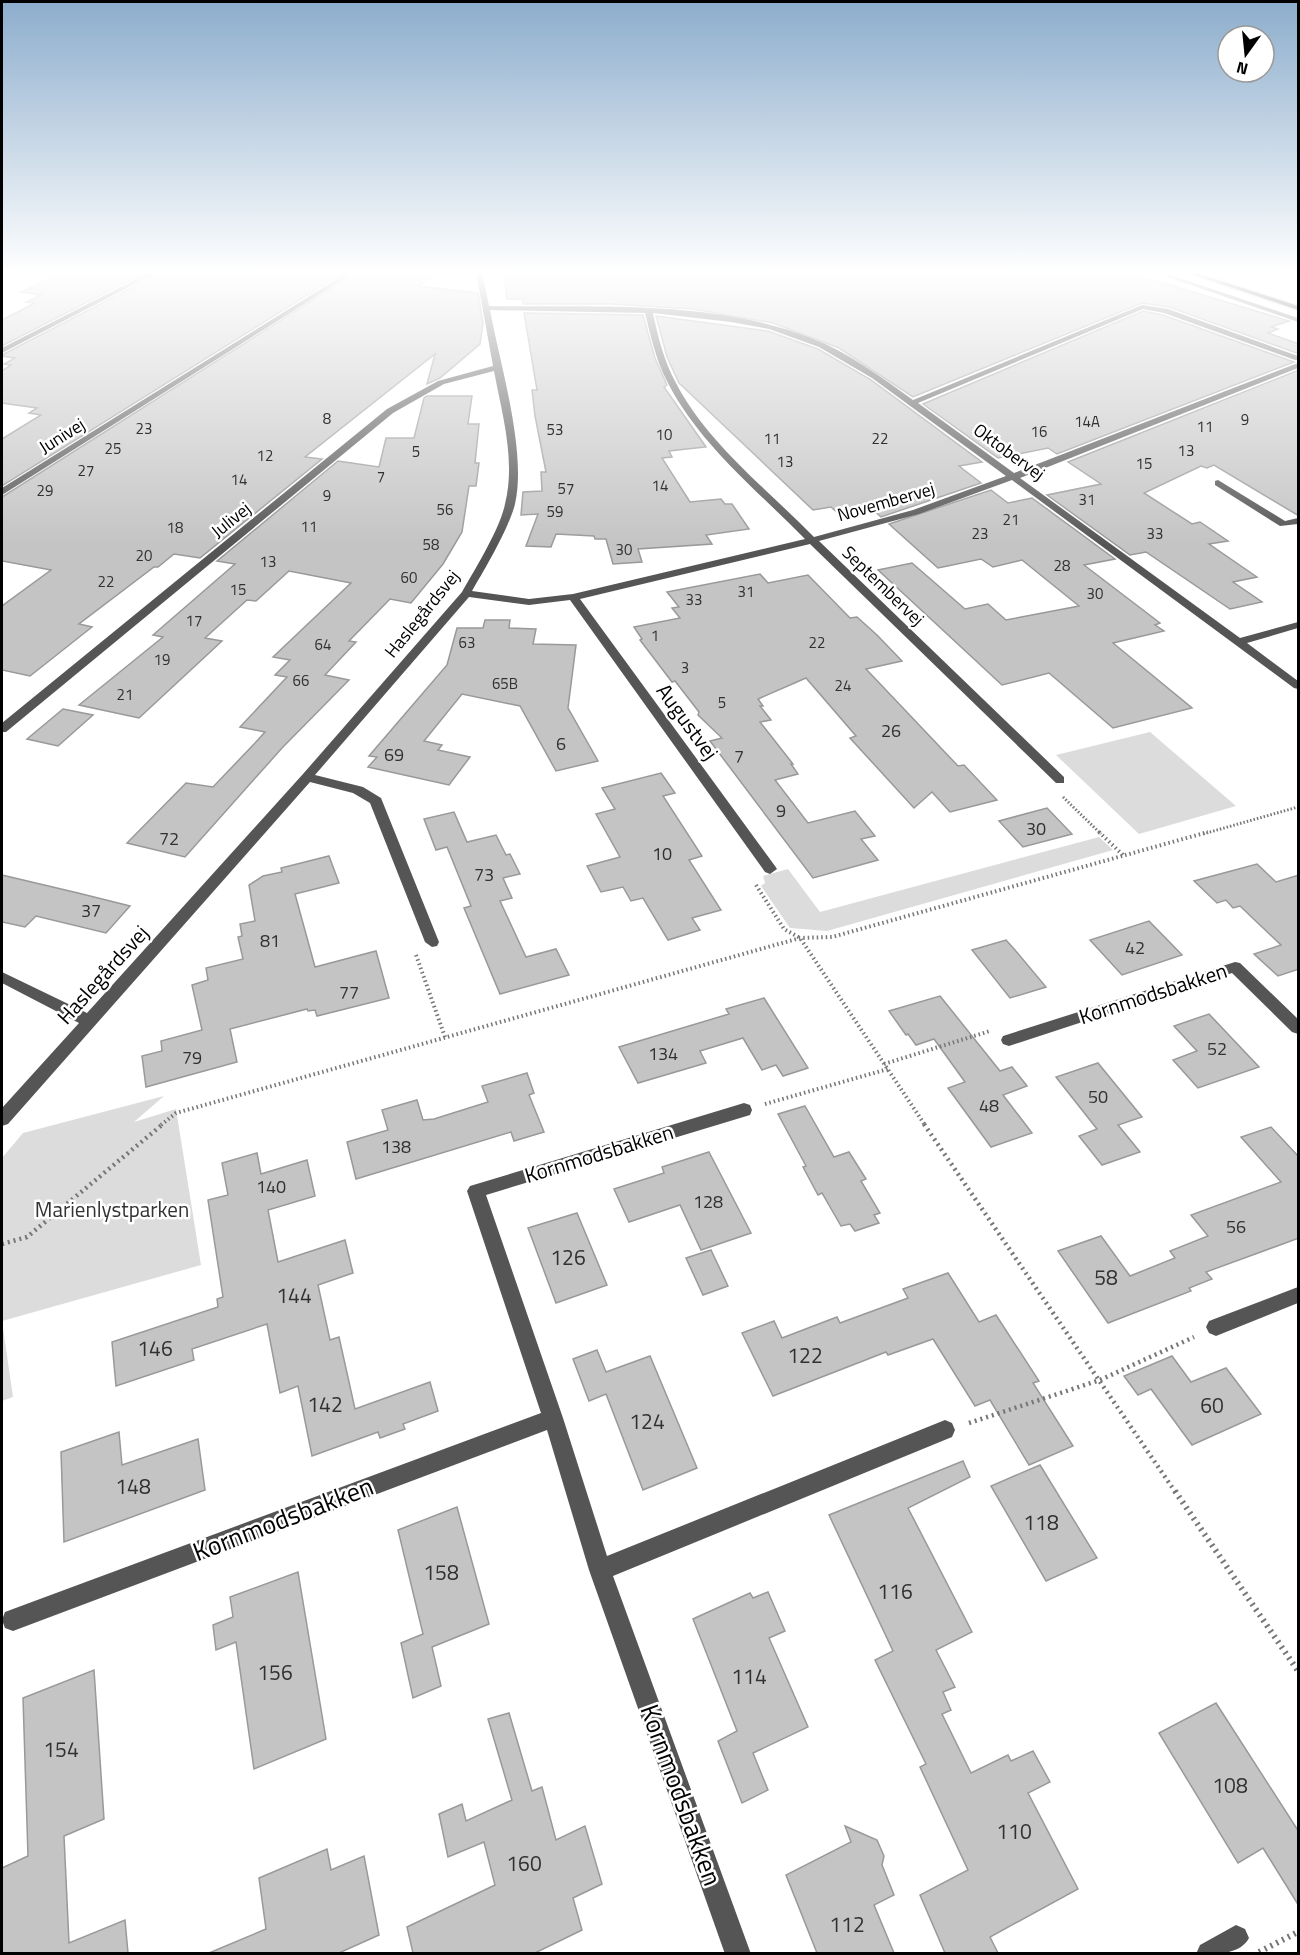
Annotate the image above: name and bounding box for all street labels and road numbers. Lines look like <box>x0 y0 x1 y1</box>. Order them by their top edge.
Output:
street label: Junivej <box>33 411 90 460</box>
street label: Oktobervej <box>968 416 1051 487</box>
street label: Novembervej <box>834 475 938 528</box>
street label: Julivej <box>205 495 256 544</box>
street label: Septembervej <box>836 539 931 632</box>
street label: Haslegårdsvej <box>378 564 466 664</box>
street label: Augustvej <box>649 676 727 766</box>
street label: Haslegårdsvej <box>49 918 156 1031</box>
street label: Kornmodsbakken <box>1074 954 1231 1032</box>
street label: Kornmodsbakken <box>520 1115 677 1191</box>
street label: Kornmodsbakken <box>187 1466 379 1571</box>
street label: Kornmodsbakken <box>631 1699 732 1891</box>

